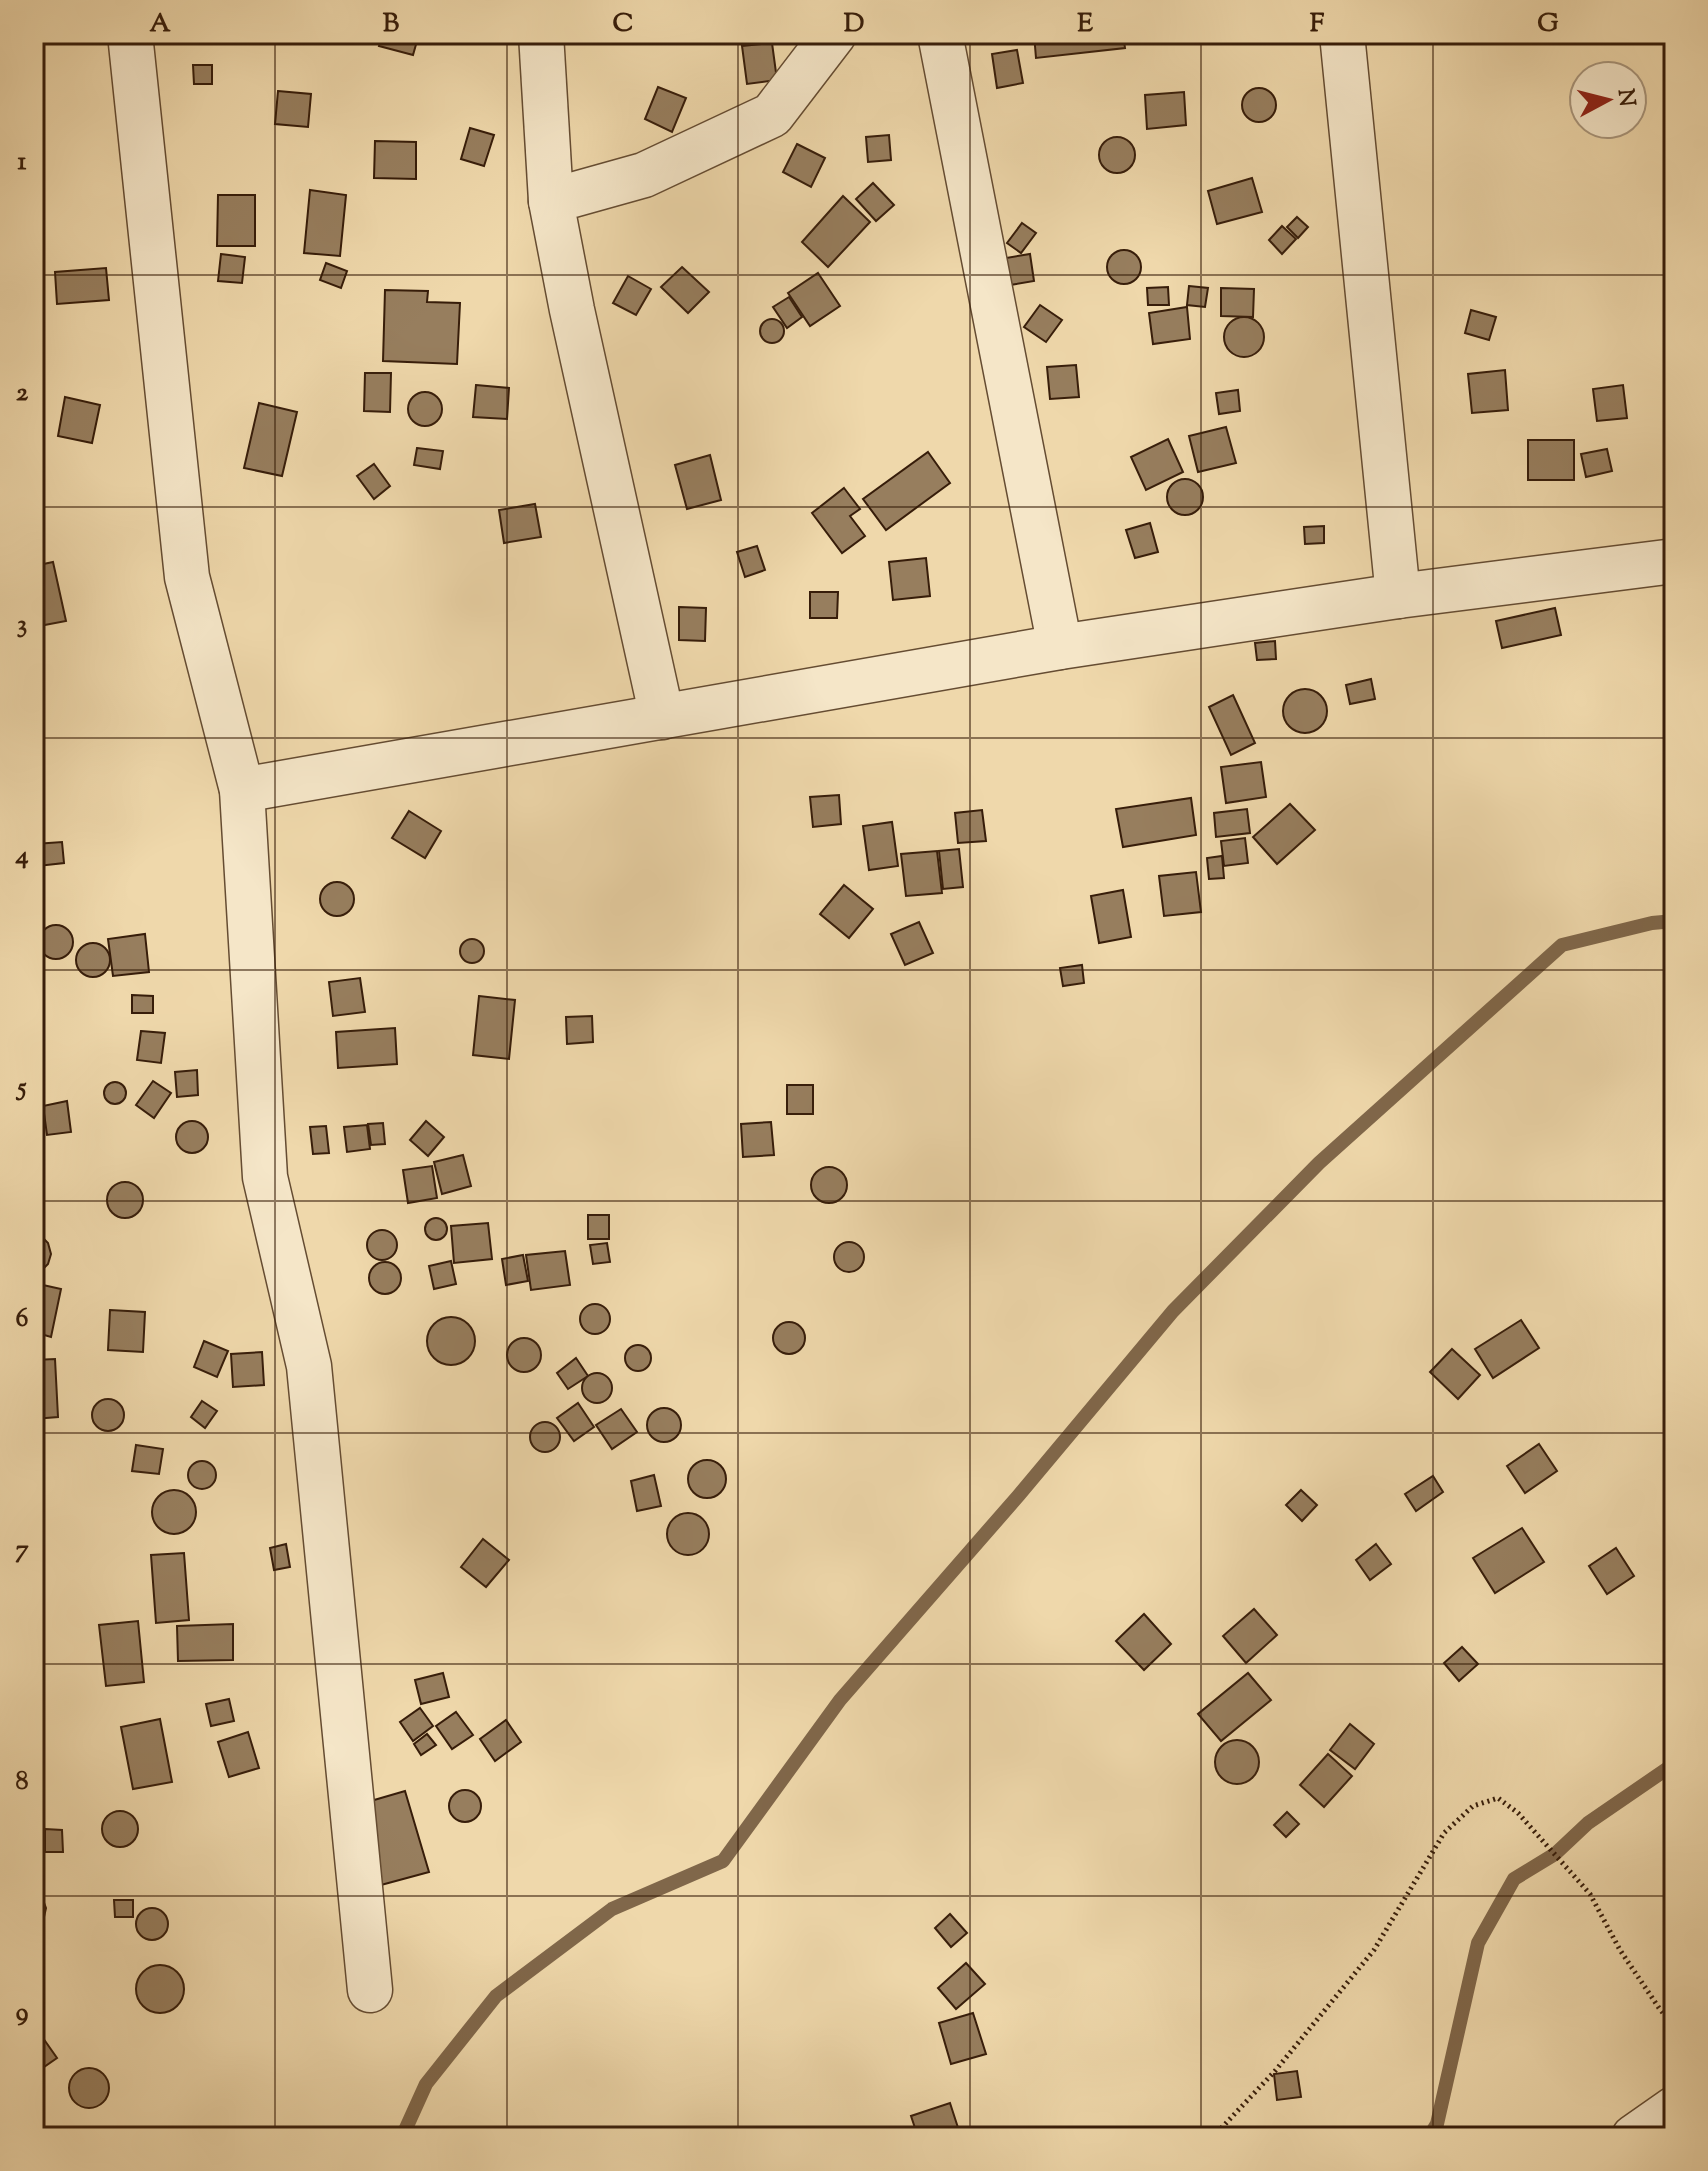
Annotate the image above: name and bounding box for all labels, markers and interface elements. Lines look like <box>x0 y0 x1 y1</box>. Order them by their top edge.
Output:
text: A <box>149 6 171 43</box>
text: B <box>383 6 400 43</box>
text: C <box>613 6 633 43</box>
text: D <box>844 6 864 43</box>
text: E <box>1077 6 1093 43</box>
text: F <box>1310 6 1325 43</box>
text: G <box>1537 6 1559 43</box>
north arrow <box>1568 60 1648 140</box>
text: N <box>1608 87 1642 109</box>
text: 1 <box>18 144 27 181</box>
text: 2 <box>16 375 29 412</box>
text: 3 <box>17 607 27 644</box>
text: 4 <box>14 838 29 875</box>
text: 5 <box>16 1070 27 1107</box>
text: 6 <box>16 1301 29 1338</box>
text: 7 <box>15 1532 29 1569</box>
text: 8 <box>15 1764 29 1801</box>
text: 9 <box>16 1995 29 2032</box>

